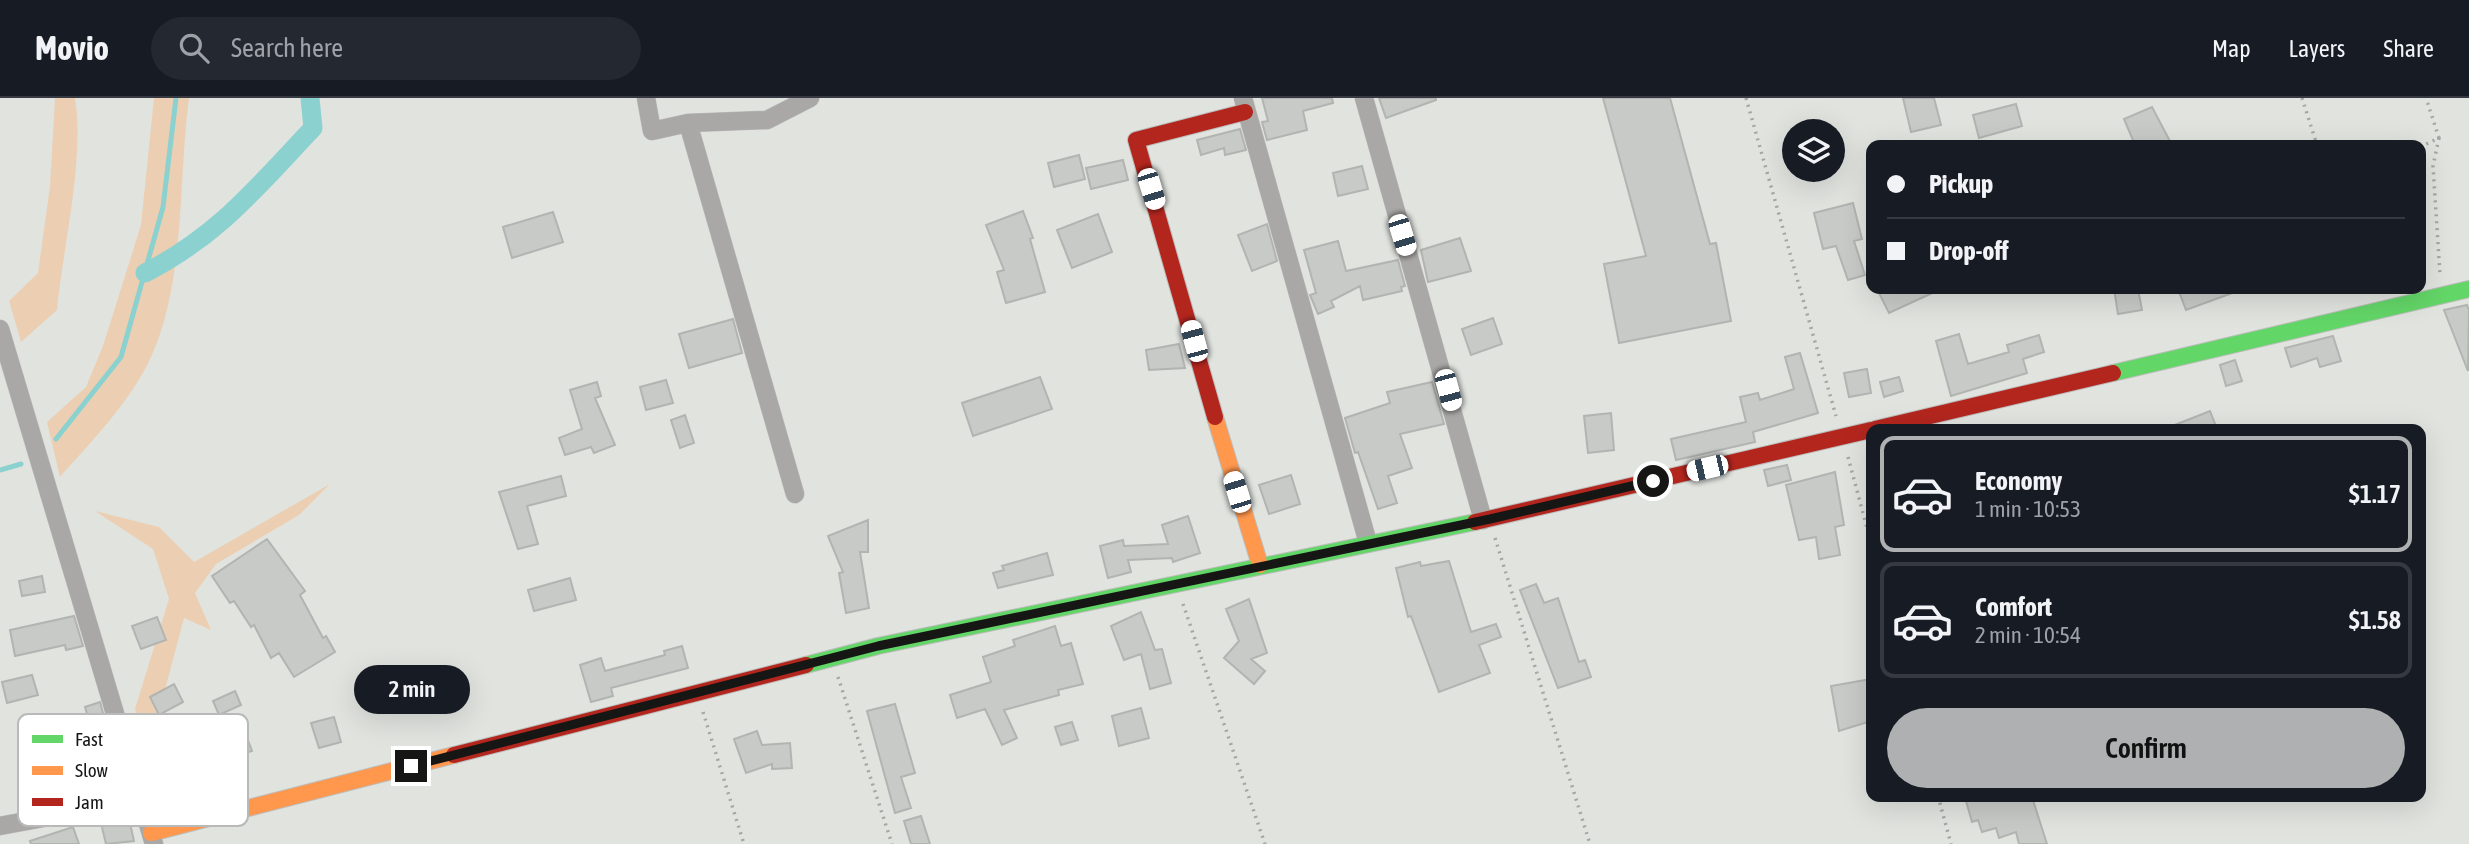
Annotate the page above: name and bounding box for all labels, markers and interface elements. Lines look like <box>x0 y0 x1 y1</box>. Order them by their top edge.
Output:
search box <box>151 17 641 80</box>
text: Movio <box>35 29 109 67</box>
icon: search <box>175 29 213 67</box>
text: Search here <box>231 33 343 63</box>
text: Map <box>2212 35 2251 62</box>
text: Layers <box>2289 35 2345 62</box>
text: Share <box>2383 35 2434 62</box>
map controls <box>1782 119 1845 182</box>
button: layers <box>1782 119 1845 182</box>
car <box>1135 166 1168 212</box>
text: Pickup <box>1929 169 1993 199</box>
car <box>1386 212 1419 258</box>
text: Drop-off <box>1929 236 2009 266</box>
car <box>1179 318 1210 364</box>
car <box>1433 367 1464 413</box>
car <box>1685 453 1730 483</box>
icon: car <box>1891 463 1954 526</box>
route start <box>1637 465 1669 497</box>
text: Economy <box>1975 466 2062 496</box>
car <box>1221 469 1254 515</box>
text: $1.17 <box>2349 479 2401 509</box>
text: 1 min · 10:53 <box>1975 496 2081 522</box>
icon: car <box>1891 589 1954 652</box>
text: Comfort <box>1975 592 2052 622</box>
text: $1.58 <box>2349 605 2401 635</box>
text: 2 min · 10:54 <box>1975 622 2081 648</box>
callout: 2 min <box>353 664 469 714</box>
text: 2 min <box>389 676 435 702</box>
button: Confirm <box>1887 708 2405 788</box>
legend <box>18 714 248 826</box>
text: Fast <box>75 728 103 750</box>
route end <box>395 750 427 782</box>
text: Slow <box>75 759 109 781</box>
text: Jam <box>75 791 104 813</box>

